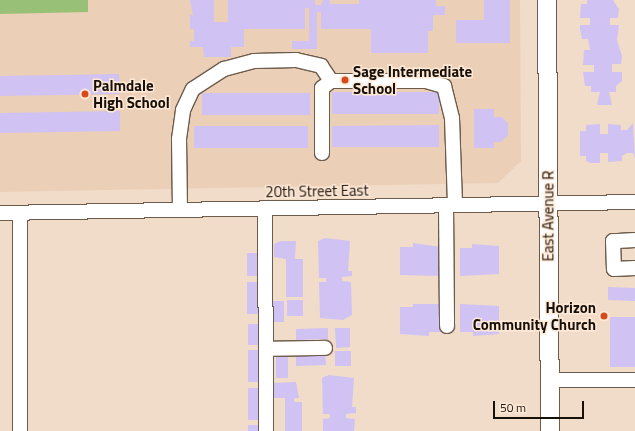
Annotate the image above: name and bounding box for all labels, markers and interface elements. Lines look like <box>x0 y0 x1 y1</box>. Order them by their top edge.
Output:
place label: Sage Intermediate School <box>353 62 472 97</box>
marker: Sage Intermediate School <box>340 75 350 85</box>
place label: Palmdale High School <box>93 76 170 111</box>
marker: Palmdale High School <box>80 89 90 99</box>
street label: East Avenue R <box>539 171 557 261</box>
street label: 20th Street East <box>265 181 369 201</box>
place label: Horizon Community Church <box>473 298 596 333</box>
marker: Horizon Community Church <box>599 311 609 321</box>
scale bar <box>495 393 586 419</box>
text: 50 m <box>500 398 526 417</box>

